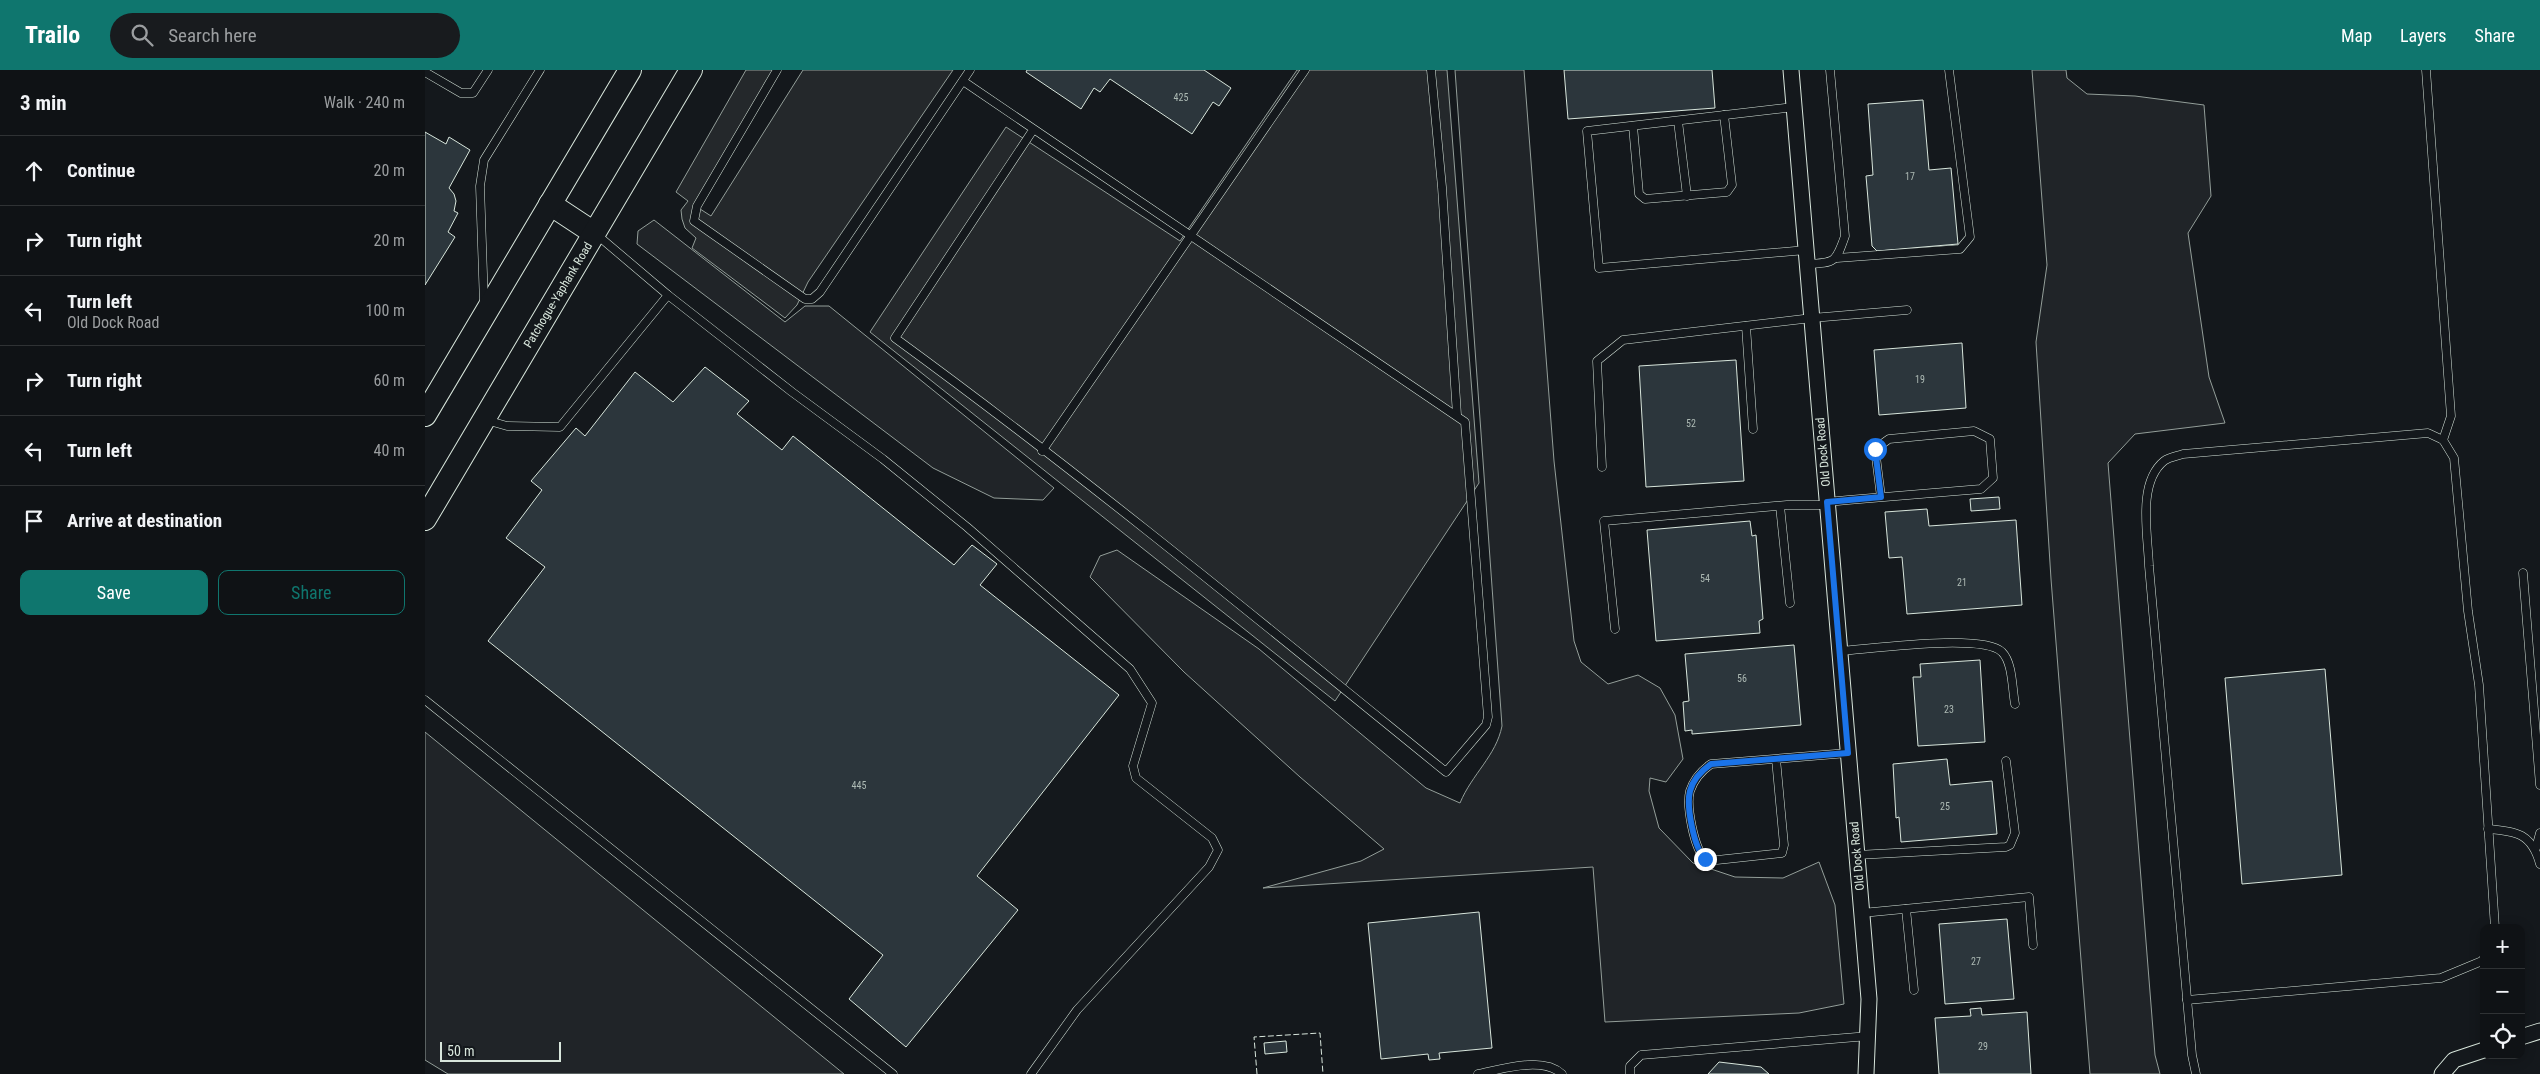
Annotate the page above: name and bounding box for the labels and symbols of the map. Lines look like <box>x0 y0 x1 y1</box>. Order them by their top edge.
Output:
house number: 425 <box>1174 92 1188 103</box>
house number: 17 <box>1905 171 1915 182</box>
street label: Patchogue-Yaphank Road <box>521 240 595 350</box>
house number: 19 <box>1915 374 1925 385</box>
street label: Old Dock Road <box>1813 417 1833 487</box>
house number: 52 <box>1686 418 1696 429</box>
route start <box>1864 438 1887 461</box>
house number: 54 <box>1700 573 1710 584</box>
house number: 21 <box>1957 577 1967 588</box>
house number: 56 <box>1737 673 1747 684</box>
house number: 23 <box>1944 704 1954 715</box>
house number: 445 <box>852 780 866 791</box>
house number: 25 <box>1940 801 1950 812</box>
street label: Old Dock Road <box>1847 821 1867 891</box>
route end <box>1694 848 1717 871</box>
house number: 27 <box>1971 956 1981 967</box>
scale bar <box>440 1039 561 1062</box>
house number: 29 <box>1978 1041 1988 1052</box>

